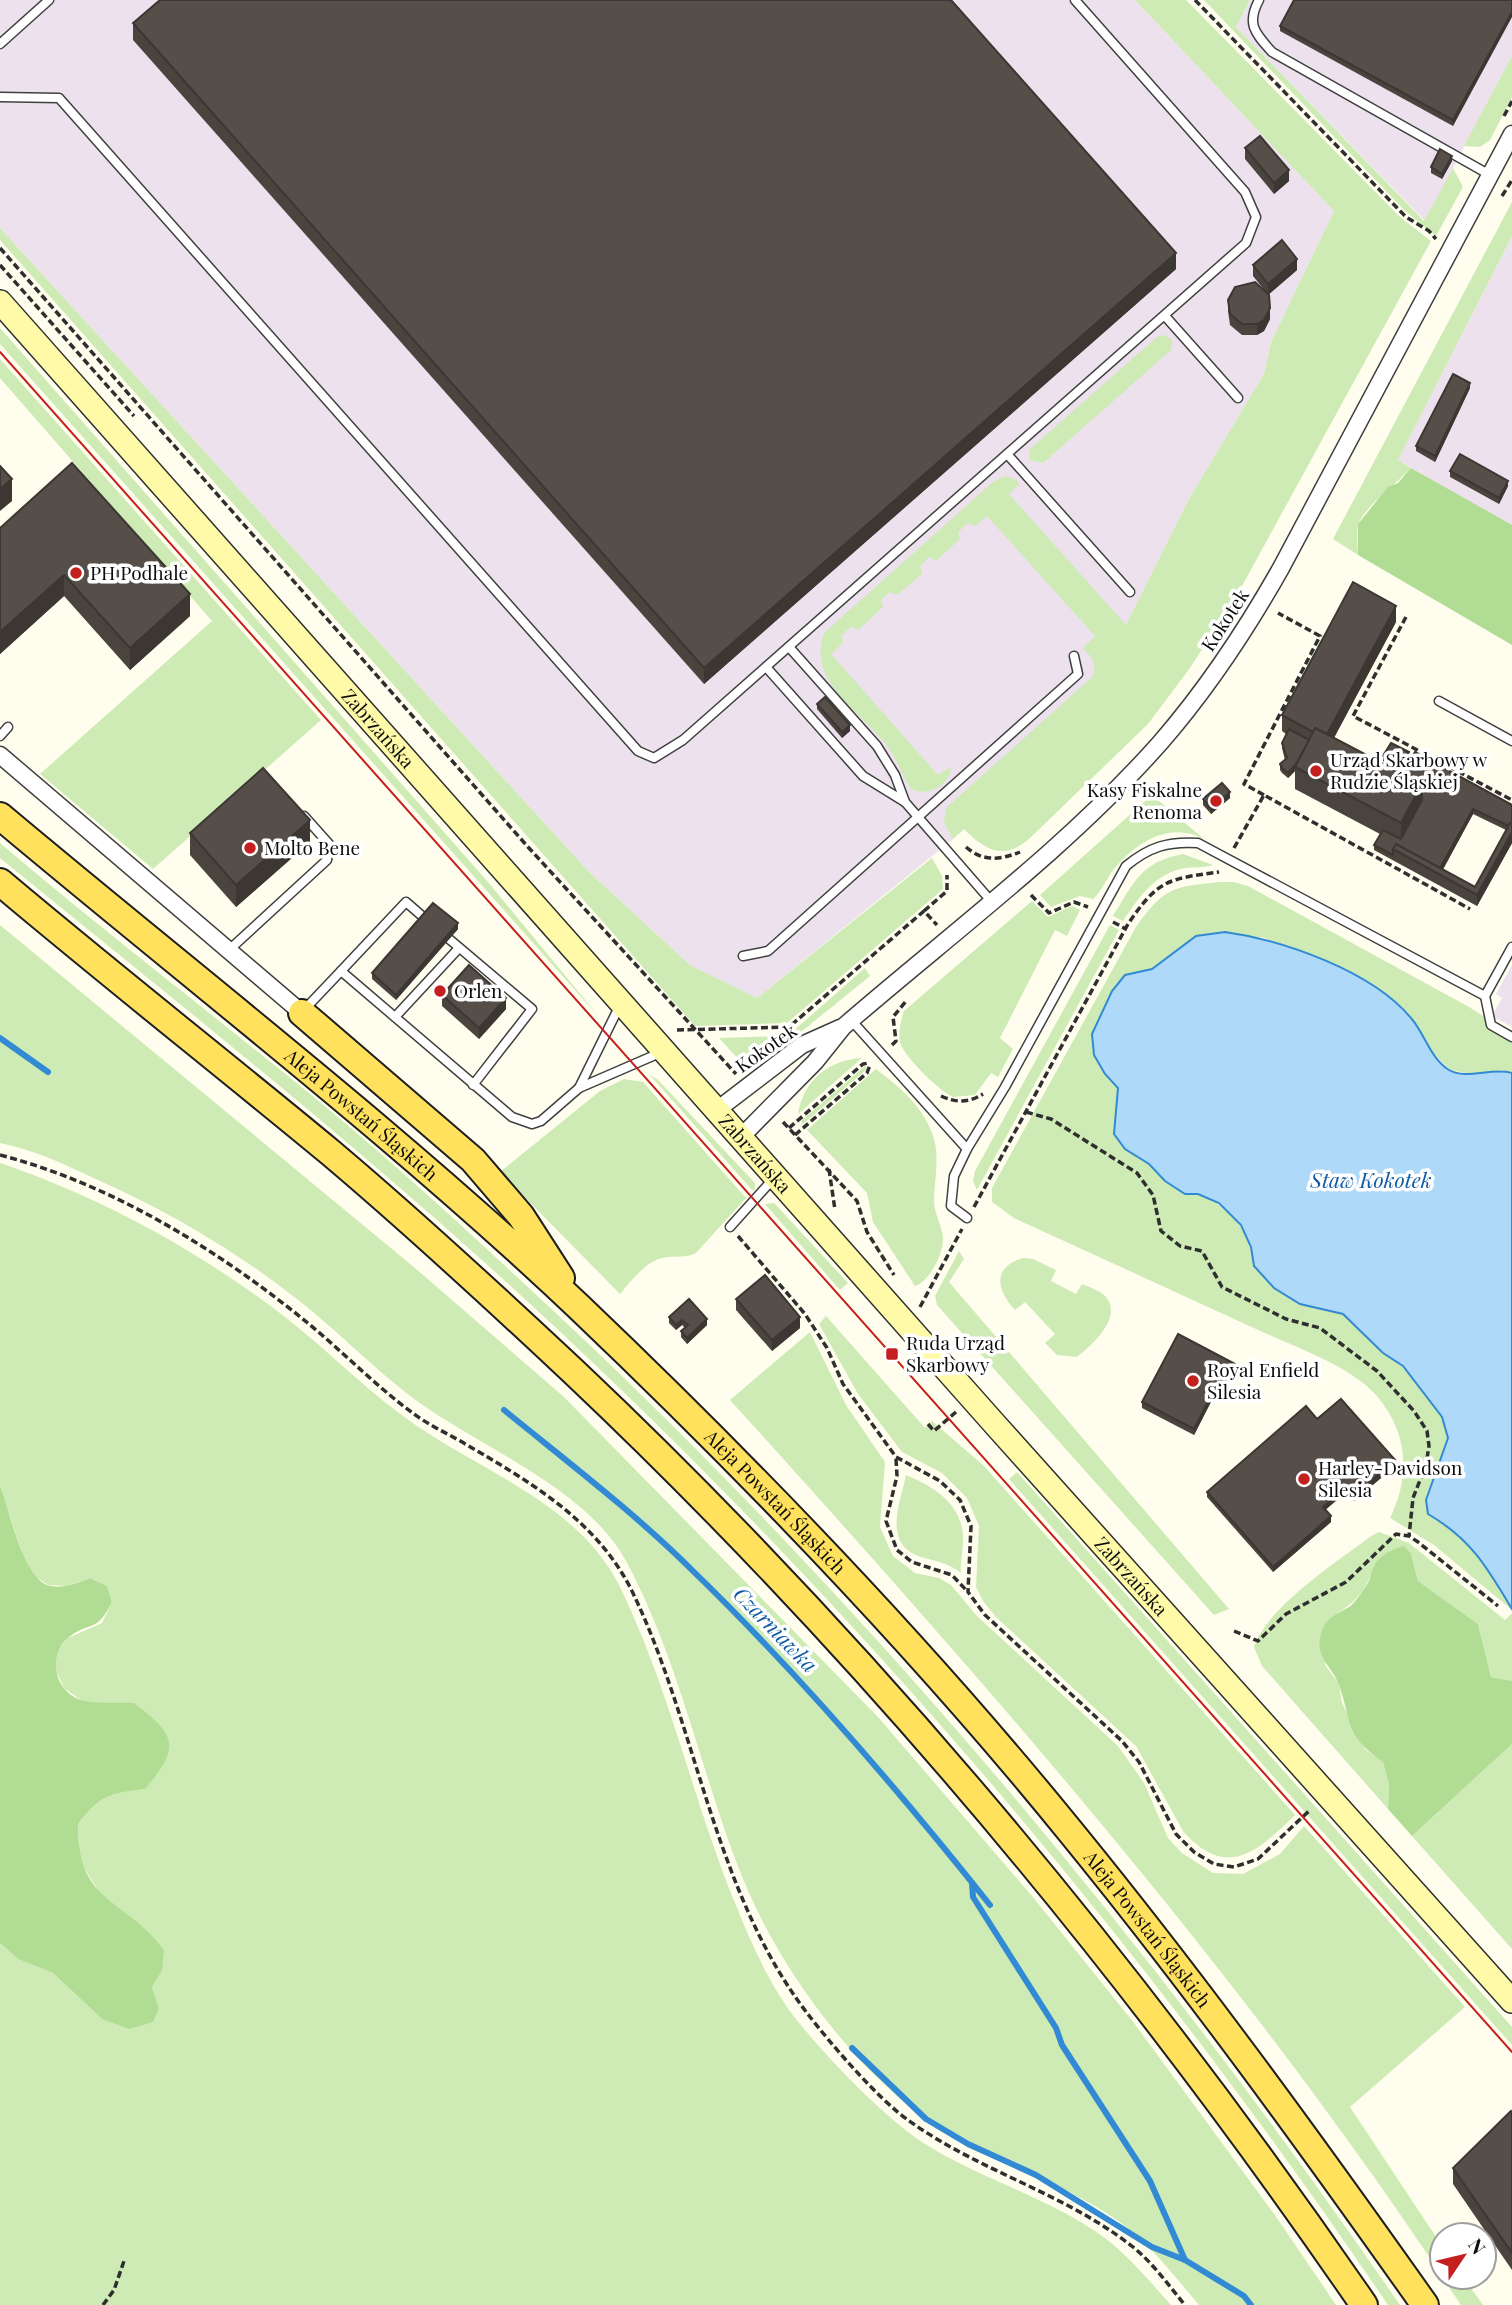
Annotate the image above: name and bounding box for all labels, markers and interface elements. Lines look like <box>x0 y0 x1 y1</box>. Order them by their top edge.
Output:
place label: PH Podhale <box>90 559 188 585</box>
marker: PH Podhale <box>68 565 84 581</box>
street label: Kokotek <box>1194 583 1254 656</box>
street label: Zabrzańska <box>337 683 421 774</box>
place label: Urząd Skarbowy w Rudzie Śląskiej <box>1330 746 1487 794</box>
marker: Urząd Skarbowy w Rudzie Śląskiej <box>1308 763 1324 779</box>
place label: Kasy Fiskalne Renoma <box>1087 776 1203 824</box>
marker: Kasy Fiskalne Renoma <box>1208 793 1224 809</box>
place label: Molto Bene <box>264 834 360 860</box>
marker: Molto Bene <box>242 840 258 856</box>
place label: Orlen <box>454 977 503 1003</box>
marker: Orlen <box>432 983 448 999</box>
street label: Kokotek <box>729 1016 802 1078</box>
street label: Aleja Powstań Śląskich <box>279 1041 444 1186</box>
street label: Zabrzańska <box>713 1108 798 1199</box>
water label: Staw Kokotek <box>1309 1165 1432 1193</box>
place label: Ruda Urząd Skarbowy <box>906 1329 1005 1377</box>
marker: Ruda Urząd Skarbowy <box>884 1346 900 1362</box>
place label: Royal Enfield Silesia <box>1207 1356 1319 1404</box>
marker: Royal Enfield Silesia <box>1185 1373 1201 1389</box>
street label: Aleja Powstań Śląskich <box>699 1422 852 1579</box>
place label: Harley-Davidson Silesia <box>1318 1454 1463 1502</box>
marker: Harley-Davidson Silesia <box>1296 1471 1312 1487</box>
street label: Zabrzańska <box>1090 1530 1175 1621</box>
water label: Czarniawka <box>728 1580 824 1678</box>
street label: Aleja Powstań Śląskich <box>1078 1844 1218 2012</box>
north arrow <box>1428 2221 1498 2291</box>
text: N <box>1463 2233 1492 2259</box>

